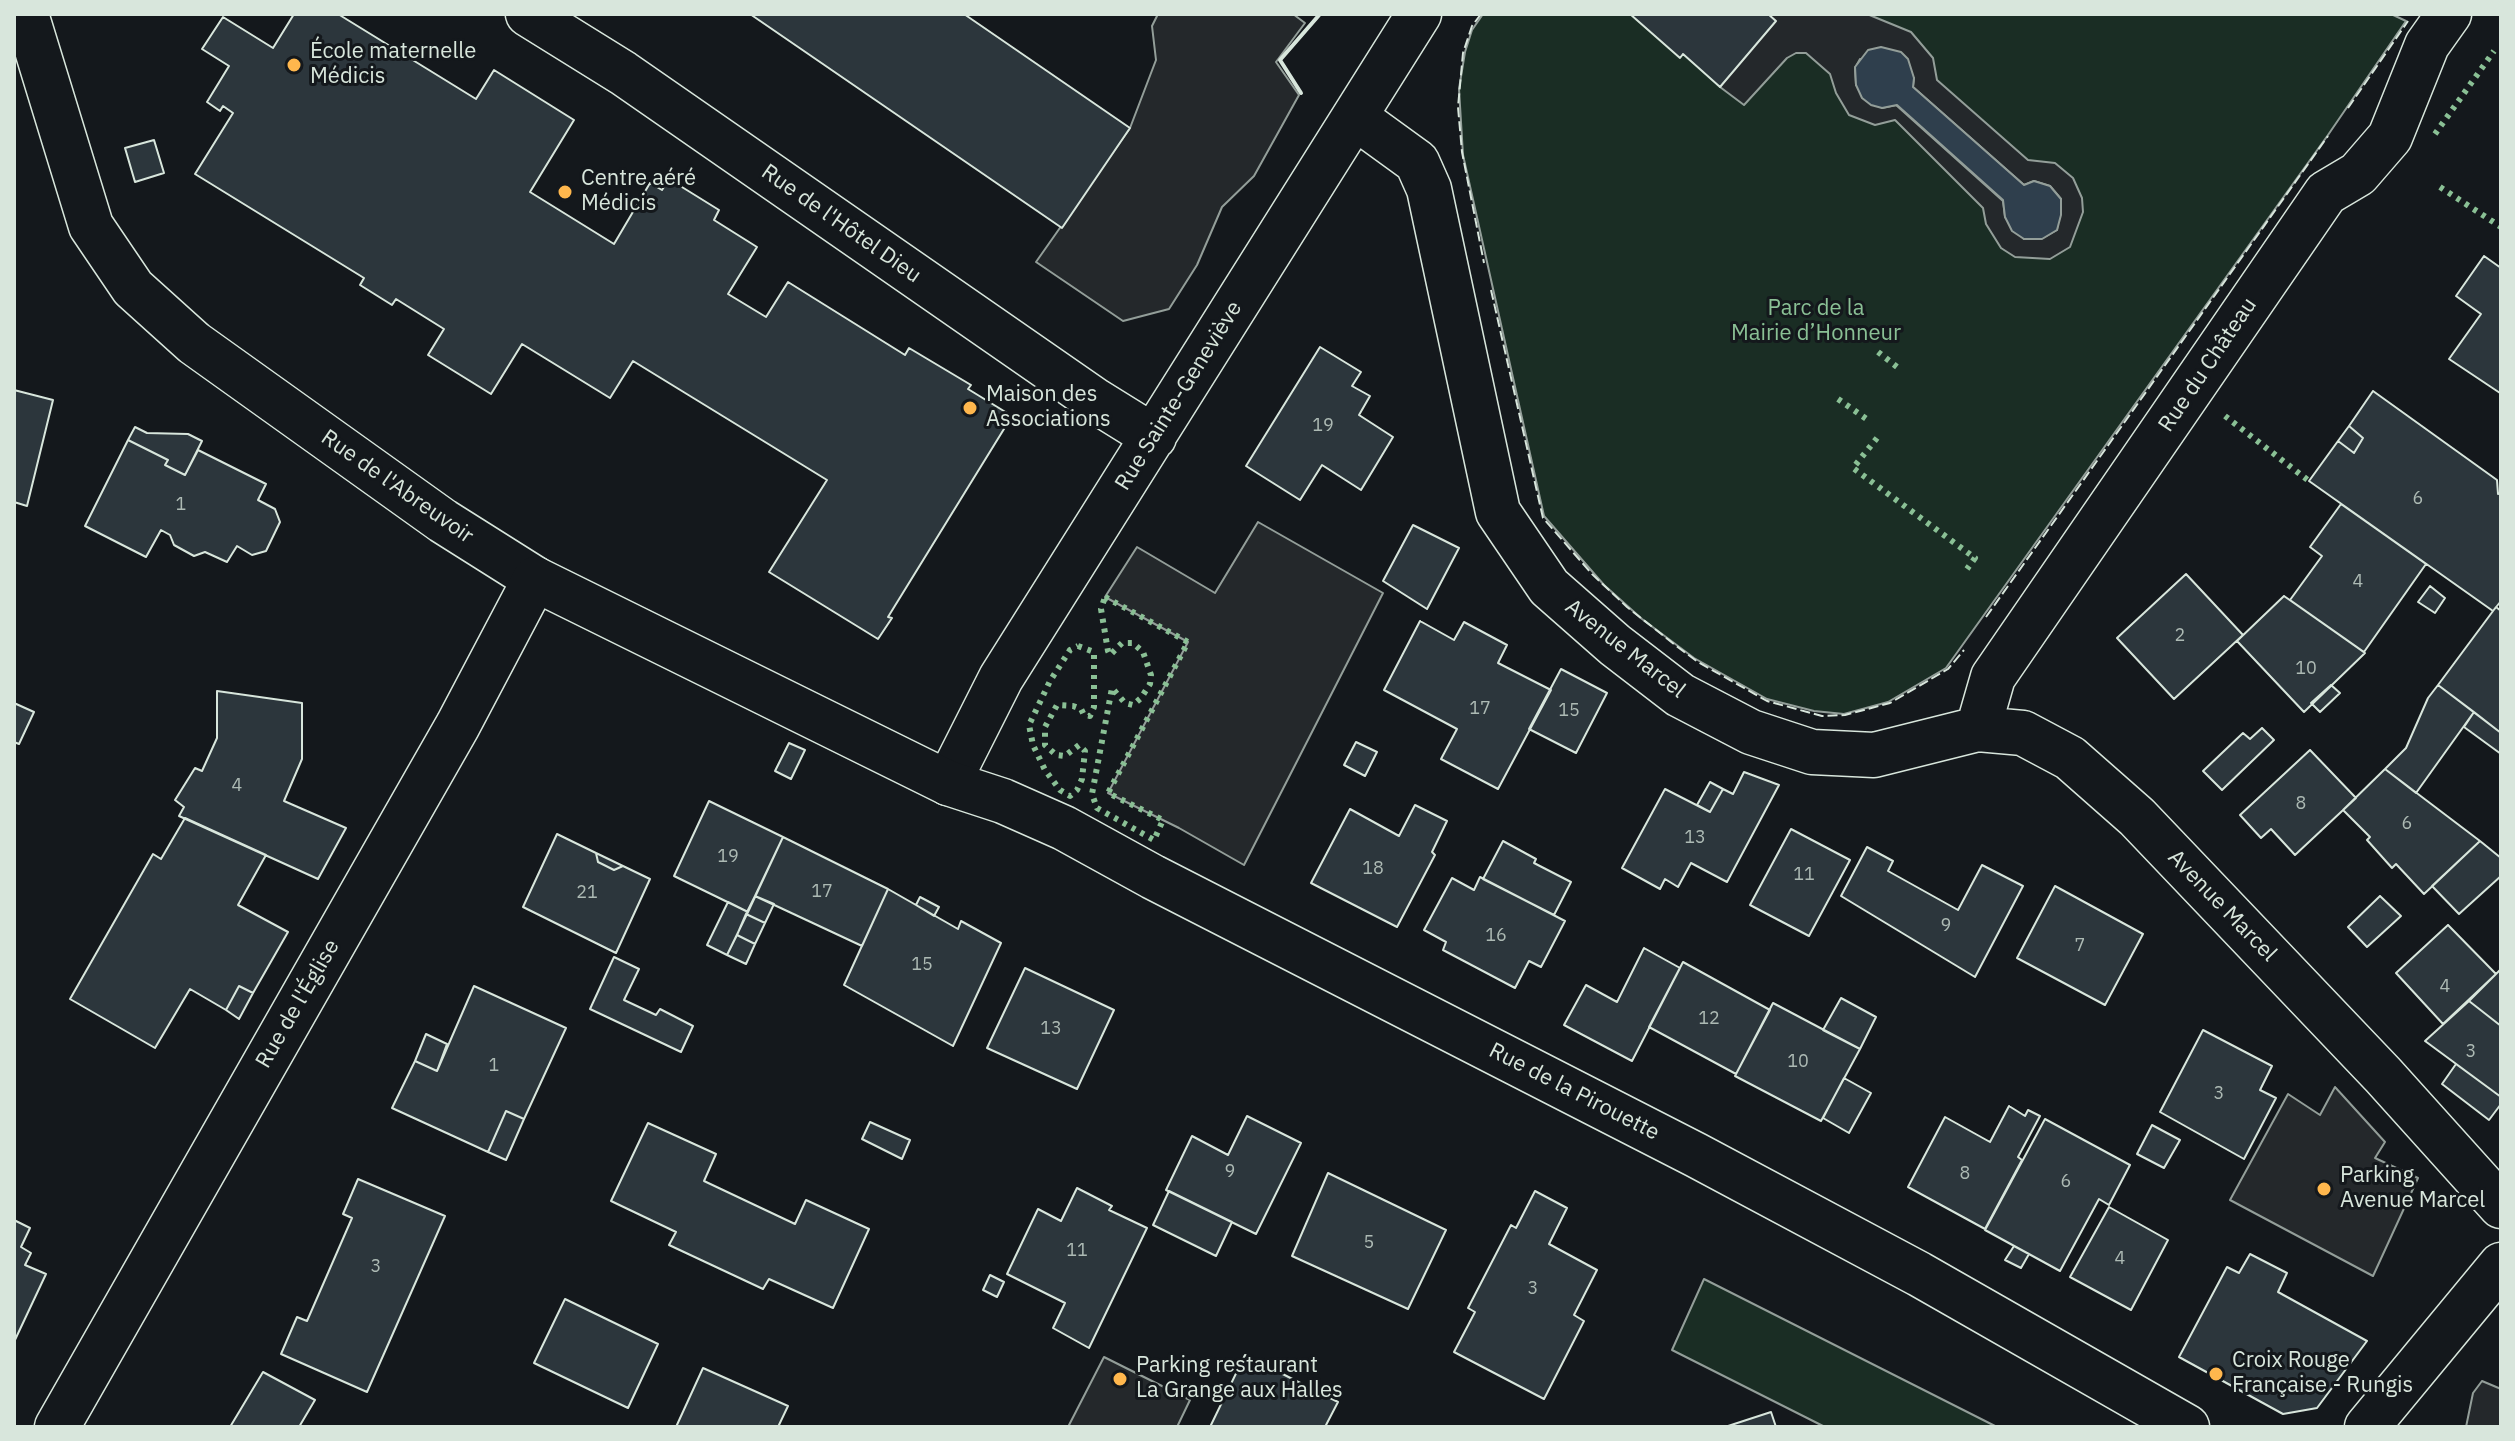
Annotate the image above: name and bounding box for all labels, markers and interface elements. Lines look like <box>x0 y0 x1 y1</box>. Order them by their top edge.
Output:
place label: École maternelle Médicis <box>310 39 476 90</box>
marker: École maternelle Médicis <box>285 56 303 74</box>
street label: Rue de l'Hôtel Dieu <box>756 159 926 289</box>
place label: Centre aéré Médicis <box>581 166 696 218</box>
marker: Centre aéré Médicis <box>556 183 574 201</box>
street label: Rue du Château <box>2153 293 2263 437</box>
park label: Parc de la Mairie d’Honneur <box>1731 296 1901 348</box>
street label: Rue Sainte-Geneviève <box>1110 297 1248 495</box>
place label: Maison des Associations <box>986 382 1111 434</box>
marker: Maison des Associations <box>961 399 979 417</box>
house number: 19 <box>1312 415 1334 437</box>
street label: Rue de l'Abreuvoir <box>316 425 478 549</box>
house number: 6 <box>2413 488 2423 510</box>
house number: 1 <box>176 494 186 516</box>
house number: 4 <box>2353 571 2363 593</box>
street label: Avenue Marcel <box>1560 594 1690 704</box>
house number: 2 <box>2175 625 2185 647</box>
house number: 10 <box>2295 658 2317 680</box>
house number: 17 <box>1469 698 1491 720</box>
house number: 15 <box>1558 700 1580 722</box>
house number: 4 <box>232 775 242 797</box>
house number: 8 <box>2296 793 2306 815</box>
house number: 6 <box>2402 813 2412 835</box>
house number: 13 <box>1684 827 1706 849</box>
street label: Avenue Marcel <box>2162 845 2282 967</box>
house number: 19 <box>717 846 739 868</box>
house number: 18 <box>1362 858 1384 880</box>
house number: 11 <box>1793 864 1815 886</box>
house number: 17 <box>811 881 833 903</box>
house number: 21 <box>576 882 598 904</box>
house number: 9 <box>1941 915 1951 937</box>
house number: 16 <box>1485 925 1507 947</box>
street label: Rue de l'Église <box>251 935 345 1073</box>
house number: 7 <box>2075 935 2085 957</box>
house number: 15 <box>911 954 933 976</box>
house number: 4 <box>2440 976 2450 998</box>
house number: 12 <box>1698 1008 1720 1030</box>
house number: 13 <box>1040 1018 1062 1040</box>
street label: Rue de la Pirouette <box>1484 1038 1664 1146</box>
house number: 3 <box>2466 1041 2476 1063</box>
house number: 10 <box>1787 1051 1809 1073</box>
house number: 1 <box>489 1055 499 1077</box>
house number: 3 <box>2214 1083 2224 1105</box>
house number: 9 <box>1225 1161 1235 1183</box>
house number: 8 <box>1960 1163 1970 1185</box>
place label: Parking Avenue Marcel <box>2340 1163 2485 1214</box>
house number: 6 <box>2061 1171 2071 1193</box>
marker: Parking Avenue Marcel <box>2315 1180 2333 1198</box>
house number: 5 <box>1364 1232 1374 1254</box>
house number: 11 <box>1066 1240 1088 1262</box>
house number: 4 <box>2115 1248 2125 1270</box>
house number: 3 <box>371 1256 381 1278</box>
house number: 3 <box>1528 1278 1538 1300</box>
place label: Croix Rouge Française - Rungis <box>2232 1348 2413 1400</box>
place label: Parking restaurant La Grange aux Halles <box>1136 1353 1343 1404</box>
marker: Croix Rouge Française - Rungis <box>2207 1365 2225 1383</box>
marker: Parking restaurant La Grange aux Halles <box>1111 1370 1129 1388</box>

